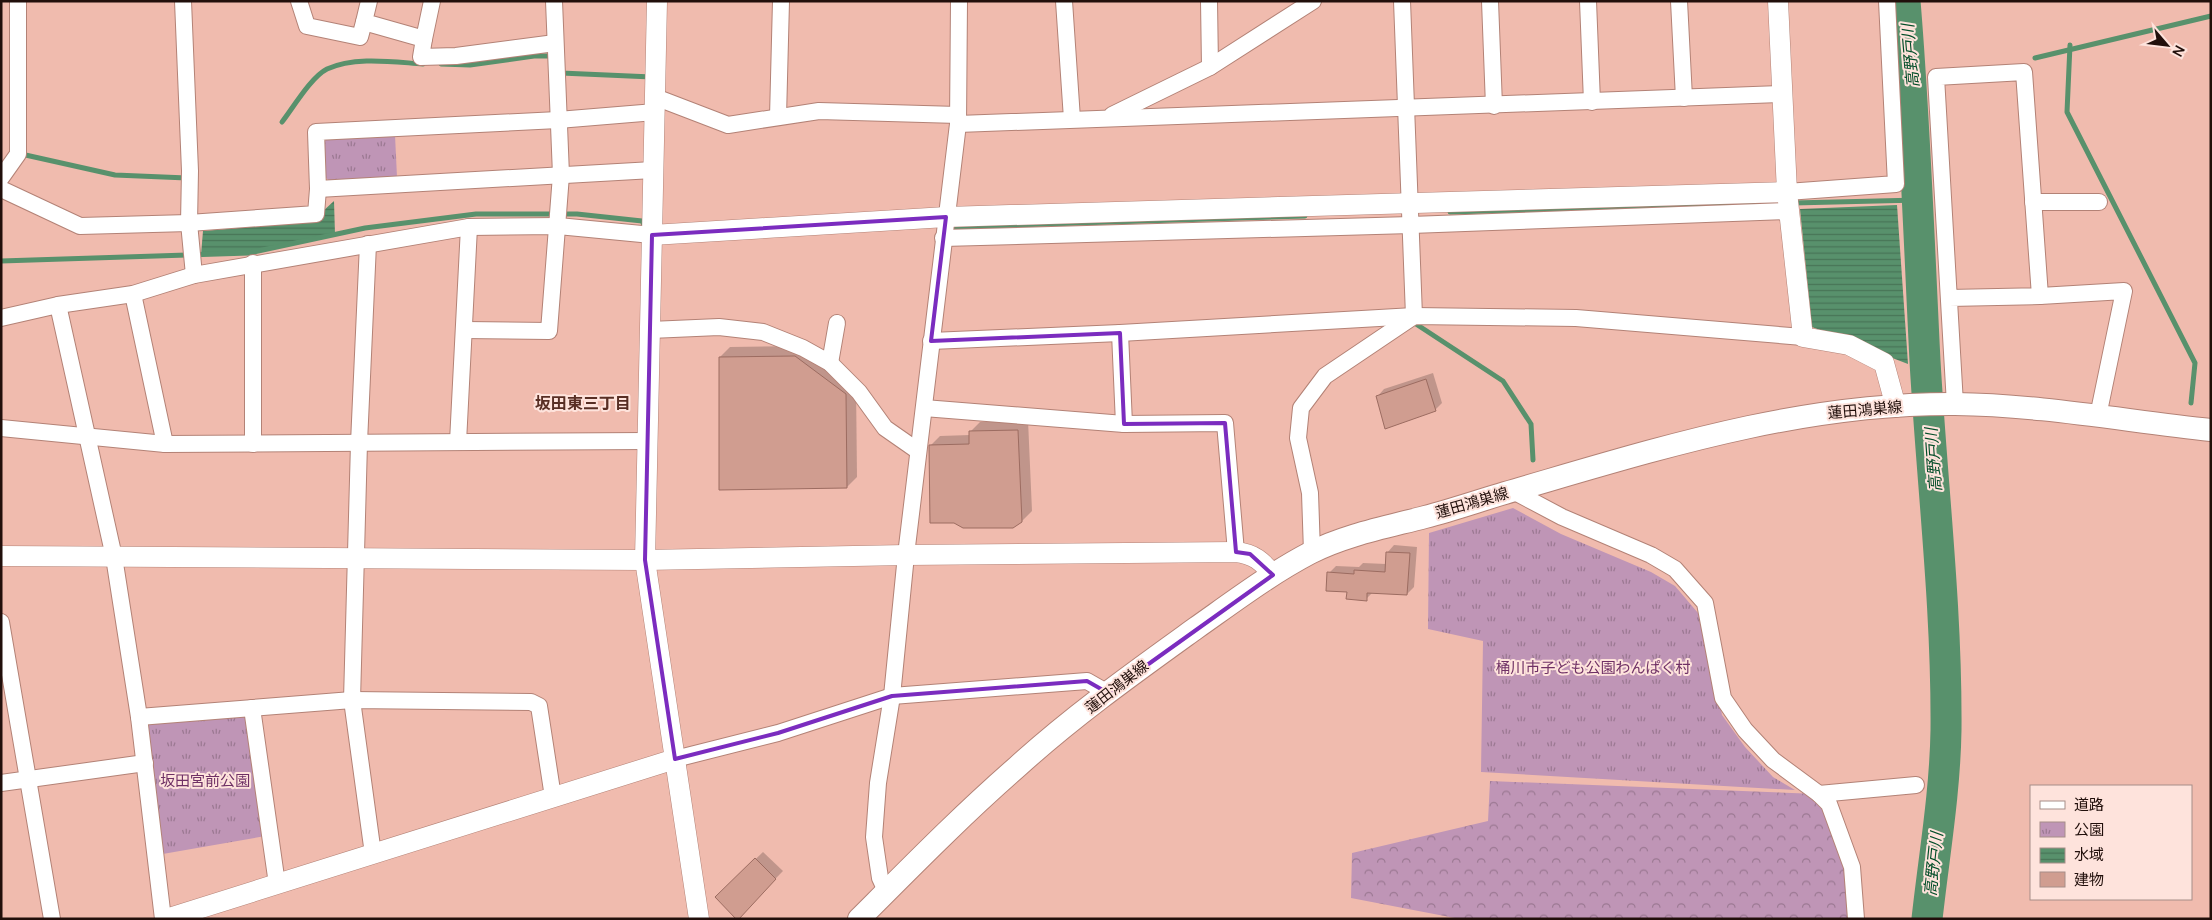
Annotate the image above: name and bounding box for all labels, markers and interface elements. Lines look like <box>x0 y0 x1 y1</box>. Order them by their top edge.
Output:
north arrow <box>2142 20 2192 70</box>
water label: 高野戸川 <box>1896 21 1924 89</box>
text: N <box>2168 42 2190 60</box>
district label: 坂田東三丁目 <box>535 392 631 414</box>
street label: 蓮田鴻巣線 <box>1827 396 1903 423</box>
water label: 高野戸川 <box>1920 425 1946 493</box>
street label: 蓮田鴻巣線 <box>1433 482 1511 523</box>
street label: 蓮田鴻巣線 <box>1081 655 1153 718</box>
park label: 桶川市子ども公園わんぱく村 <box>1495 657 1691 678</box>
park label: 坂田宮前公園 <box>160 770 250 791</box>
legend <box>2030 785 2192 900</box>
text: 道路 <box>2074 794 2104 815</box>
text: 公園 <box>2074 819 2104 840</box>
water label: 高野戸川 <box>1919 829 1947 897</box>
text: 水域 <box>2074 844 2104 865</box>
text: 建物 <box>2074 869 2104 890</box>

